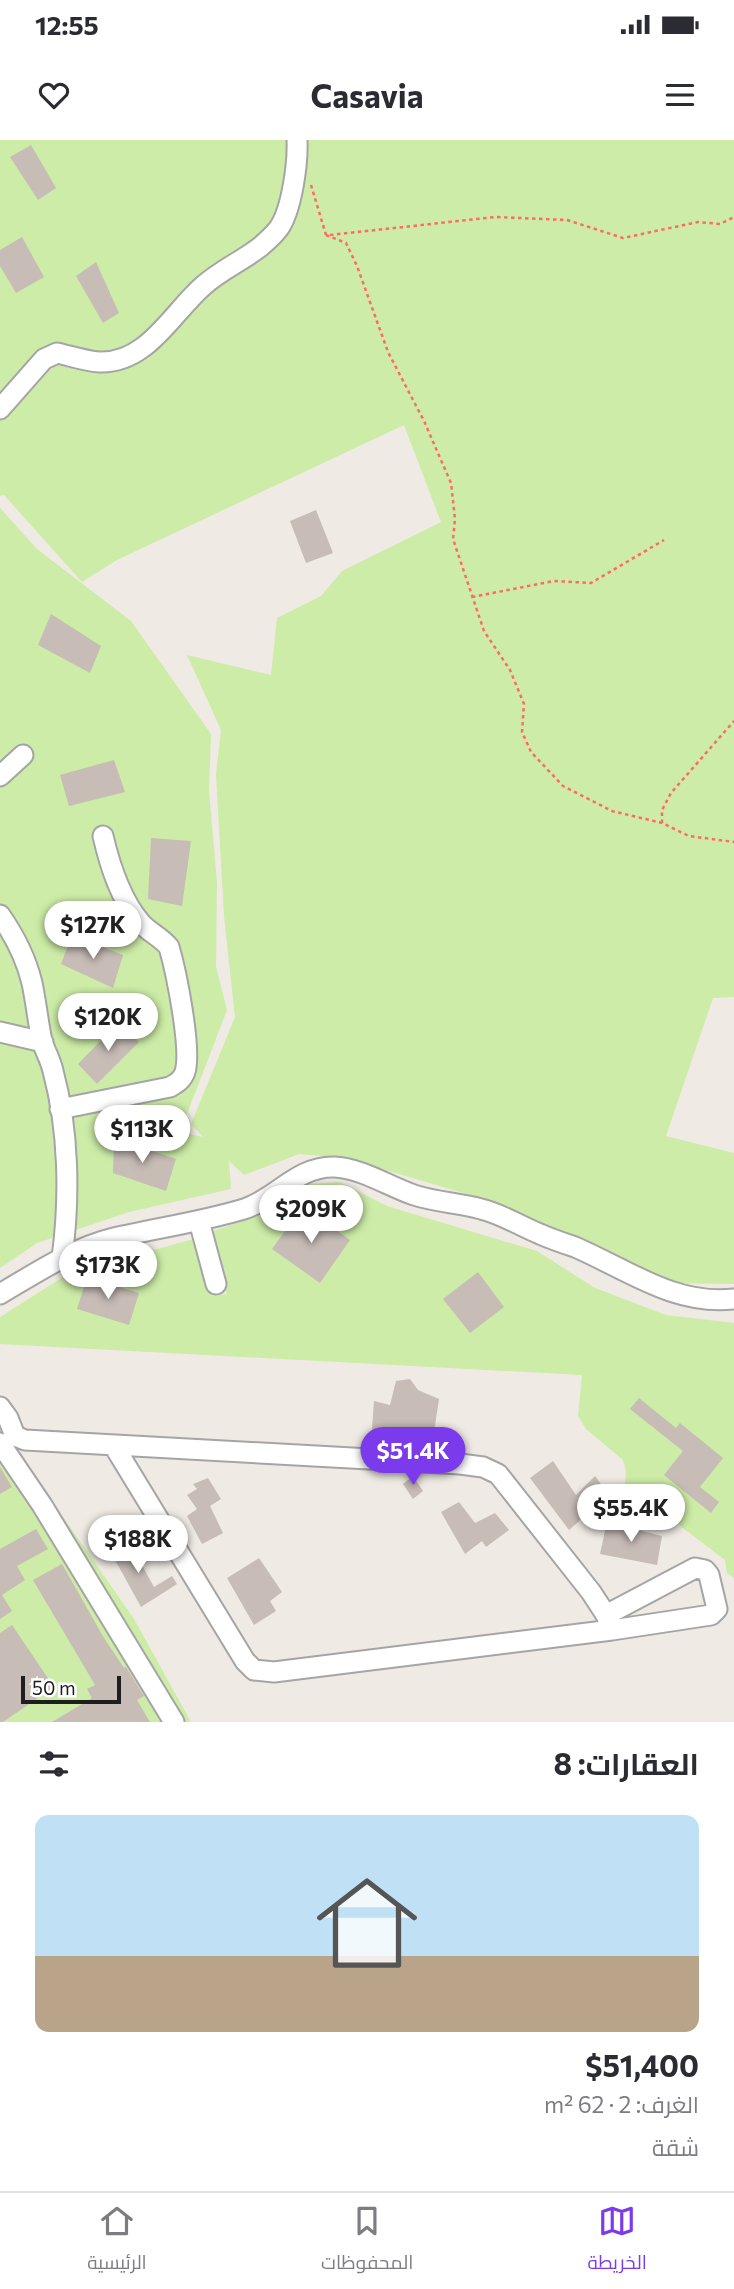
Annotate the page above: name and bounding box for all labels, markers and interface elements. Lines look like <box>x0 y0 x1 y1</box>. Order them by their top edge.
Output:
text: 12:55 <box>35 9 99 40</box>
text: Casavia <box>310 75 424 115</box>
icon: heart <box>35 76 73 114</box>
icon: menu <box>661 76 699 114</box>
pin: $127K <box>44 902 142 961</box>
text: $127K <box>60 910 126 938</box>
pin: $120K <box>59 993 157 1053</box>
text: $120K <box>74 1002 142 1030</box>
pin: $113K <box>93 1105 191 1165</box>
text: $113K <box>110 1114 174 1142</box>
pin: $209K <box>262 1186 360 1245</box>
text: $209K <box>275 1194 347 1222</box>
pin: $173K <box>59 1242 157 1301</box>
text: $173K <box>75 1250 141 1278</box>
pin: $51.4K <box>356 1428 470 1487</box>
text: $51.4K <box>376 1436 450 1464</box>
pin: $55.4K <box>574 1484 688 1544</box>
text: $55.4K <box>593 1493 669 1521</box>
pin: $188K <box>89 1516 187 1575</box>
text: $188K <box>104 1524 172 1552</box>
scale bar <box>21 1673 121 1705</box>
text: 50 m <box>32 1676 76 1699</box>
text: العقارات: 8 <box>554 1744 699 1781</box>
icon: filters <box>35 1745 73 1783</box>
icon: home <box>304 1860 430 1986</box>
text: $51,400 <box>585 2046 699 2083</box>
text: الغرف: 2 · 62 m² <box>544 2090 699 2118</box>
text: شقة <box>652 2133 699 2161</box>
tab: الرئيسية <box>87 2202 147 2280</box>
tab: المحفوظات <box>321 2202 413 2280</box>
tab: الخريطة <box>588 2202 647 2280</box>

